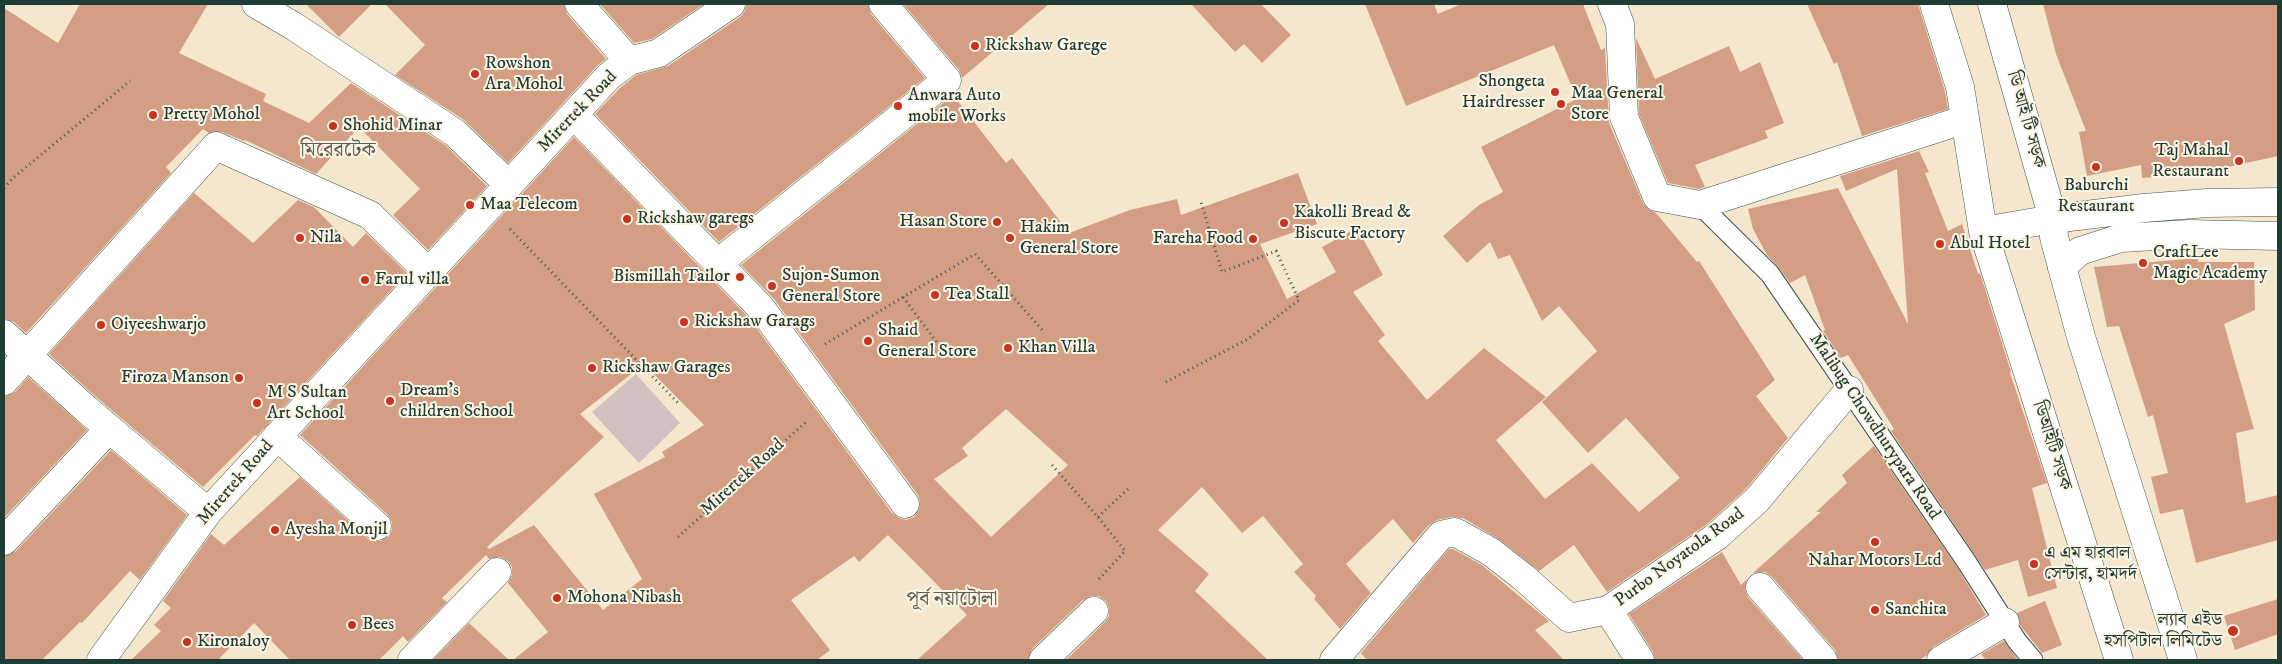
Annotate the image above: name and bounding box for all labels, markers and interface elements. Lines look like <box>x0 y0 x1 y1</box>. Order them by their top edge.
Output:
place label: Rickshaw Garege <box>985 35 1107 57</box>
marker: Rickshaw Garege <box>969 40 981 52</box>
place label: Rowshon Ara Mohol <box>485 53 563 96</box>
street label: Mirertek Road <box>534 67 622 157</box>
marker: Rowshon Ara Mohol <box>469 68 481 80</box>
street label: ডি আই টি সড়ক <box>2001 69 2049 171</box>
place label: Shongeta Hairdresser <box>1462 71 1545 114</box>
place label: Maa General Store <box>1571 83 1663 126</box>
place label: Anwara Auto mobile Works <box>908 85 1006 128</box>
marker: Shongeta Hairdresser <box>1549 86 1561 98</box>
marker: Maa General Store <box>1555 98 1567 110</box>
marker: Anwara Auto mobile Works <box>892 100 904 112</box>
place label: Pretty Mohol <box>163 104 260 126</box>
marker: Pretty Mohol <box>147 109 159 121</box>
place label: Shohid Minar <box>343 115 442 137</box>
marker: Shohid Minar <box>327 120 339 132</box>
district label: মিরেরটেক <box>301 140 375 164</box>
place label: Taj Mahal Restaurant <box>2152 140 2229 182</box>
marker: Taj Mahal Restaurant <box>2233 155 2245 167</box>
marker: Baburchi Restaurant <box>2090 161 2102 173</box>
place label: Baburchi Restaurant <box>2058 175 2134 218</box>
place label: Maa Telecom <box>480 194 578 216</box>
marker: Maa Telecom <box>464 199 476 211</box>
place label: Kakolli Bread & Biscute Factory <box>1294 202 1411 244</box>
place label: Rickshaw garegs <box>637 208 754 230</box>
place label: Hasan Store <box>899 211 987 233</box>
marker: Rickshaw garegs <box>621 213 633 225</box>
marker: Hasan Store <box>991 216 1003 228</box>
place label: Hakim General Store <box>1020 217 1118 260</box>
marker: Kakolli Bread & Biscute Factory <box>1278 217 1290 229</box>
place label: Nila <box>310 227 342 249</box>
place label: Fareha Food <box>1153 228 1243 250</box>
marker: Nila <box>294 232 306 244</box>
marker: Hakim General Store <box>1004 232 1016 244</box>
marker: Fareha Food <box>1247 233 1259 245</box>
place label: Abul Hotel <box>1950 233 2030 255</box>
marker: Abul Hotel <box>1934 238 1946 250</box>
place label: CraftLee Magic Academy <box>2153 242 2267 284</box>
marker: CraftLee Magic Academy <box>2137 257 2149 269</box>
place label: Sujon-Sumon General Store <box>782 265 880 308</box>
place label: Bismillah Tailor <box>613 266 730 288</box>
place label: Farul villa <box>375 269 449 291</box>
marker: Bismillah Tailor <box>734 271 746 283</box>
marker: Farul villa <box>359 274 371 286</box>
marker: Sujon-Sumon General Store <box>766 280 778 292</box>
place label: Tea Stall <box>945 284 1009 306</box>
marker: Tea Stall <box>929 289 941 301</box>
place label: Rickshaw Garags <box>694 311 815 333</box>
place label: Oiyeeshwarjo <box>111 314 206 336</box>
marker: Rickshaw Garags <box>678 316 690 328</box>
marker: Oiyeeshwarjo <box>95 319 107 331</box>
place label: Shaid General Store <box>878 320 976 362</box>
street label: Malibug Chowdhurypara Road <box>1804 330 1944 524</box>
marker: Shaid General Store <box>862 335 874 347</box>
place label: Khan Villa <box>1018 337 1095 359</box>
marker: Khan Villa <box>1002 342 1014 354</box>
place label: Rickshaw Garages <box>602 357 730 379</box>
marker: Rickshaw Garages <box>586 362 598 374</box>
place label: Firoza Manson <box>121 367 229 389</box>
marker: Firoza Manson <box>233 372 245 384</box>
place label: Dream's children School <box>400 380 513 422</box>
place label: M S Sultan Art School <box>267 382 347 424</box>
marker: Dream's children School <box>384 395 396 407</box>
marker: M S Sultan Art School <box>251 397 263 409</box>
street label: ডিআইটি সড়ক <box>2026 399 2076 493</box>
street label: Mirertek Road <box>697 435 789 521</box>
street label: Mirertek Road <box>193 436 279 530</box>
street label: Purbo Noyatola Road <box>1611 504 1749 612</box>
place label: Ayesha Monjil <box>285 519 388 541</box>
marker: Ayesha Monjil <box>269 524 281 536</box>
marker: Nahar Motors Ltd <box>1869 536 1881 548</box>
place label: এ এম হারবাল সেন্টার, হামদর্দ <box>2044 543 2137 586</box>
place label: Nahar Motors Ltd <box>1808 550 1942 572</box>
marker: এ এম হারবাল সেন্টার, হামদর্দ <box>2028 558 2040 570</box>
place label: Mohona Nibash <box>567 587 681 609</box>
district label: পূর্ব নয়াটোলা <box>907 589 997 613</box>
marker: Mohona Nibash <box>551 592 563 604</box>
place label: Sanchita <box>1885 599 1947 621</box>
marker: Sanchita <box>1869 604 1881 616</box>
place label: ল্যাব এইড হসপিটাল লিমিটেড <box>2104 610 2222 652</box>
place label: Bees <box>362 614 394 636</box>
marker: Bees <box>346 619 358 631</box>
marker: ল্যাব এইড হসপিটাল লিমিটেড <box>2226 624 2240 638</box>
place label: Kironaloy <box>197 631 269 653</box>
marker: Kironaloy <box>181 636 193 648</box>

